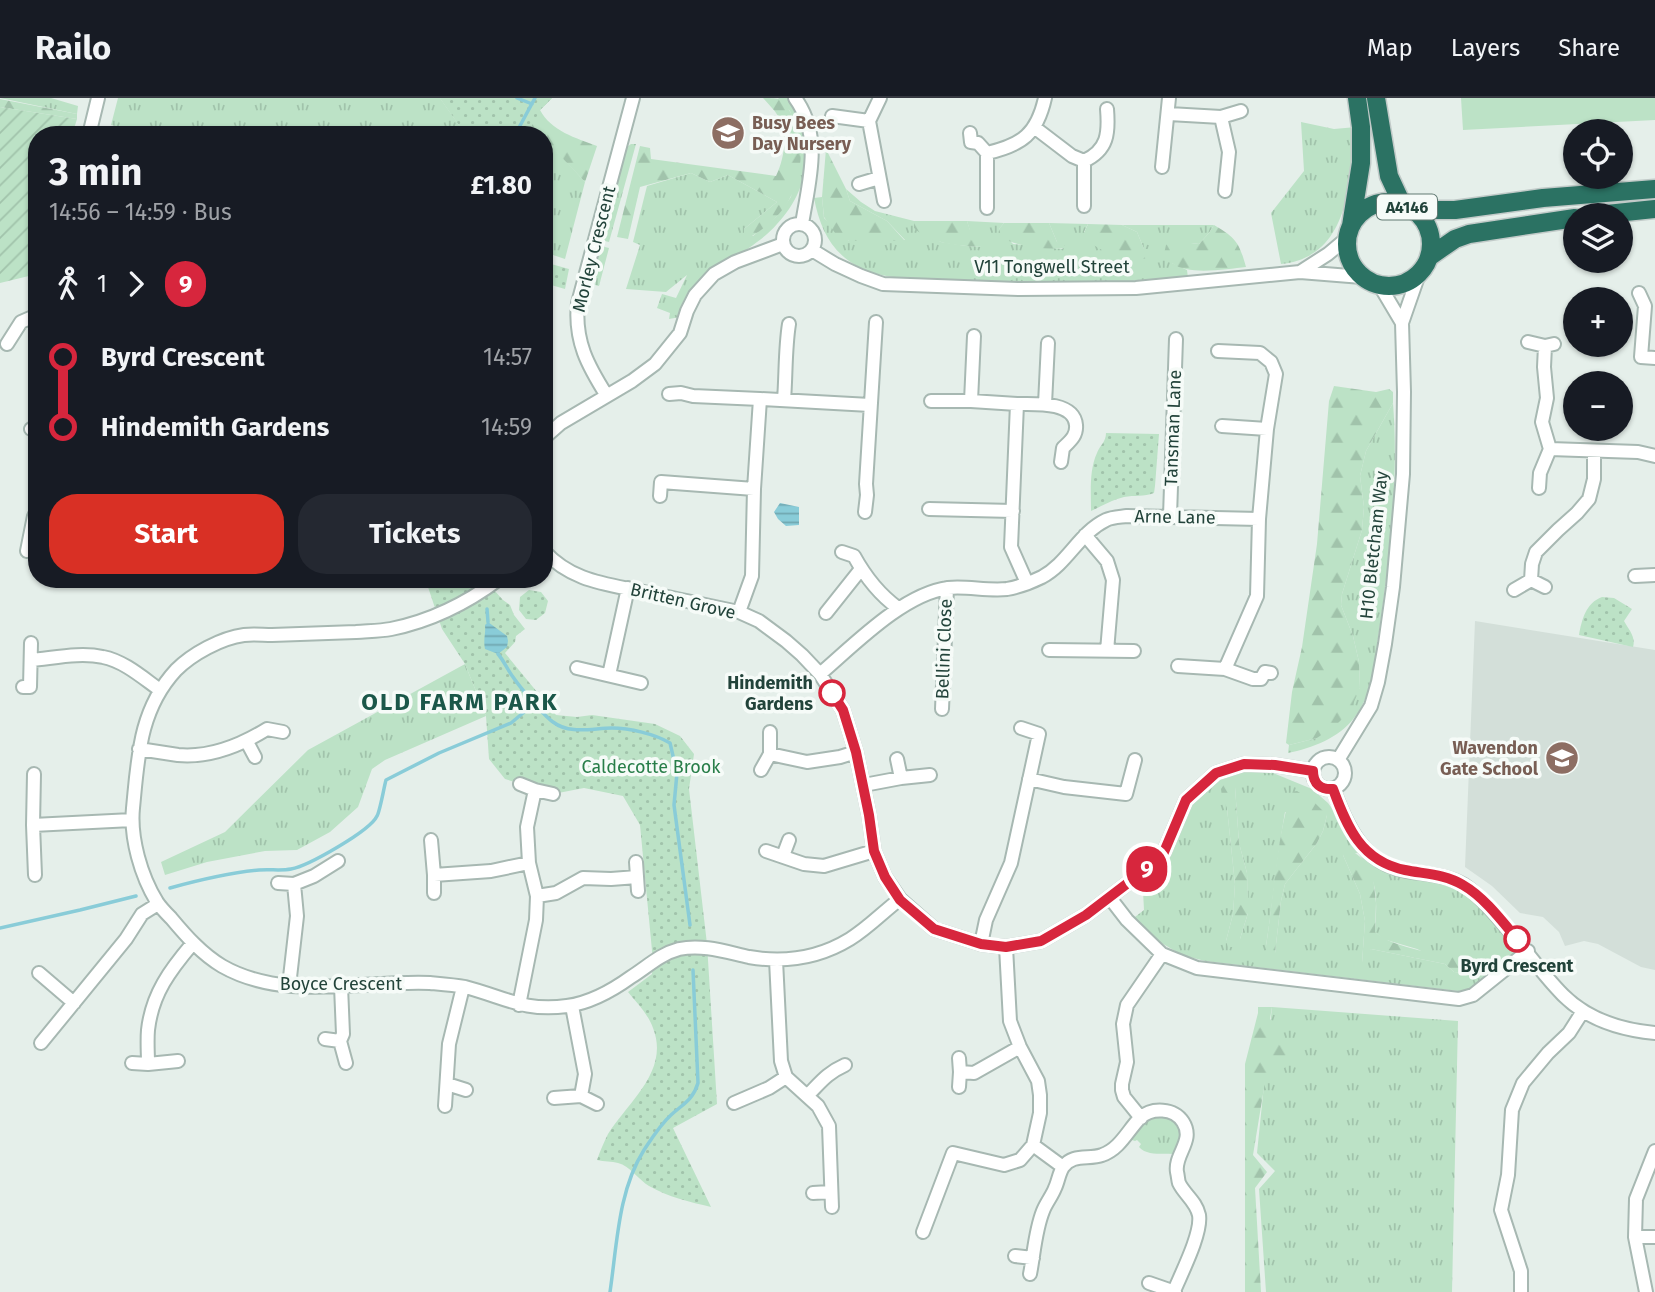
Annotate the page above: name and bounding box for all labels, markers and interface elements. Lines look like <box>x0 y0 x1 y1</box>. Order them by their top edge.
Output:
text: Railo <box>35 28 111 68</box>
text: Map <box>1367 34 1413 62</box>
text: Layers <box>1451 34 1520 62</box>
text: Share <box>1558 34 1620 62</box>
place label: Busy Bees Day Nursery <box>752 112 852 155</box>
school or university icon: Busy Bees Day Nursery <box>709 114 747 152</box>
map controls <box>1563 119 1633 441</box>
button: locate <box>1563 119 1633 189</box>
text: 3 min <box>49 149 143 195</box>
text: £1.80 <box>470 170 532 201</box>
street label: Morley Crescent <box>568 183 620 315</box>
road number: A4146 <box>1377 194 1437 220</box>
text: 14:56 – 14:59 · Bus <box>49 198 232 226</box>
button: layers <box>1563 203 1633 273</box>
street label: V11 Tongwell Street <box>974 256 1130 278</box>
icon: walk <box>49 265 87 303</box>
icon: forward <box>117 265 155 303</box>
text: 1 <box>97 270 107 298</box>
text: 9 <box>179 270 192 298</box>
button: + <box>1563 287 1633 357</box>
text: Byrd Crescent <box>101 342 264 373</box>
text: 14:57 <box>483 343 532 371</box>
street label: Tansman Lane <box>1160 369 1186 487</box>
button: − <box>1563 371 1633 441</box>
text: Hindemith Gardens <box>101 412 329 443</box>
text: 14:59 <box>481 413 532 441</box>
street label: H10 Bletcham Way <box>1355 470 1393 620</box>
button: Start <box>49 494 284 574</box>
button: Tickets <box>298 494 532 574</box>
street label: Arne Lane <box>1134 505 1216 529</box>
street label: Britten Grove <box>628 578 738 624</box>
street label: Bellini Close <box>931 598 957 700</box>
place label: Hindemith Gardens <box>727 672 813 715</box>
marker: Hindemith Gardens <box>819 680 845 706</box>
district label: OLD FARM PARK <box>361 688 559 716</box>
place label: Wavendon Gate School <box>1440 737 1539 780</box>
school or university icon: Wavendon Gate School <box>1543 739 1581 777</box>
park label: Caldecotte Brook <box>582 756 721 778</box>
line badge: 9 <box>1124 846 1170 892</box>
text: 9 <box>1140 855 1154 883</box>
marker: Byrd Crescent <box>1504 926 1530 952</box>
place label: Byrd Crescent <box>1460 955 1575 977</box>
street label: Boyce Crescent <box>280 973 403 995</box>

